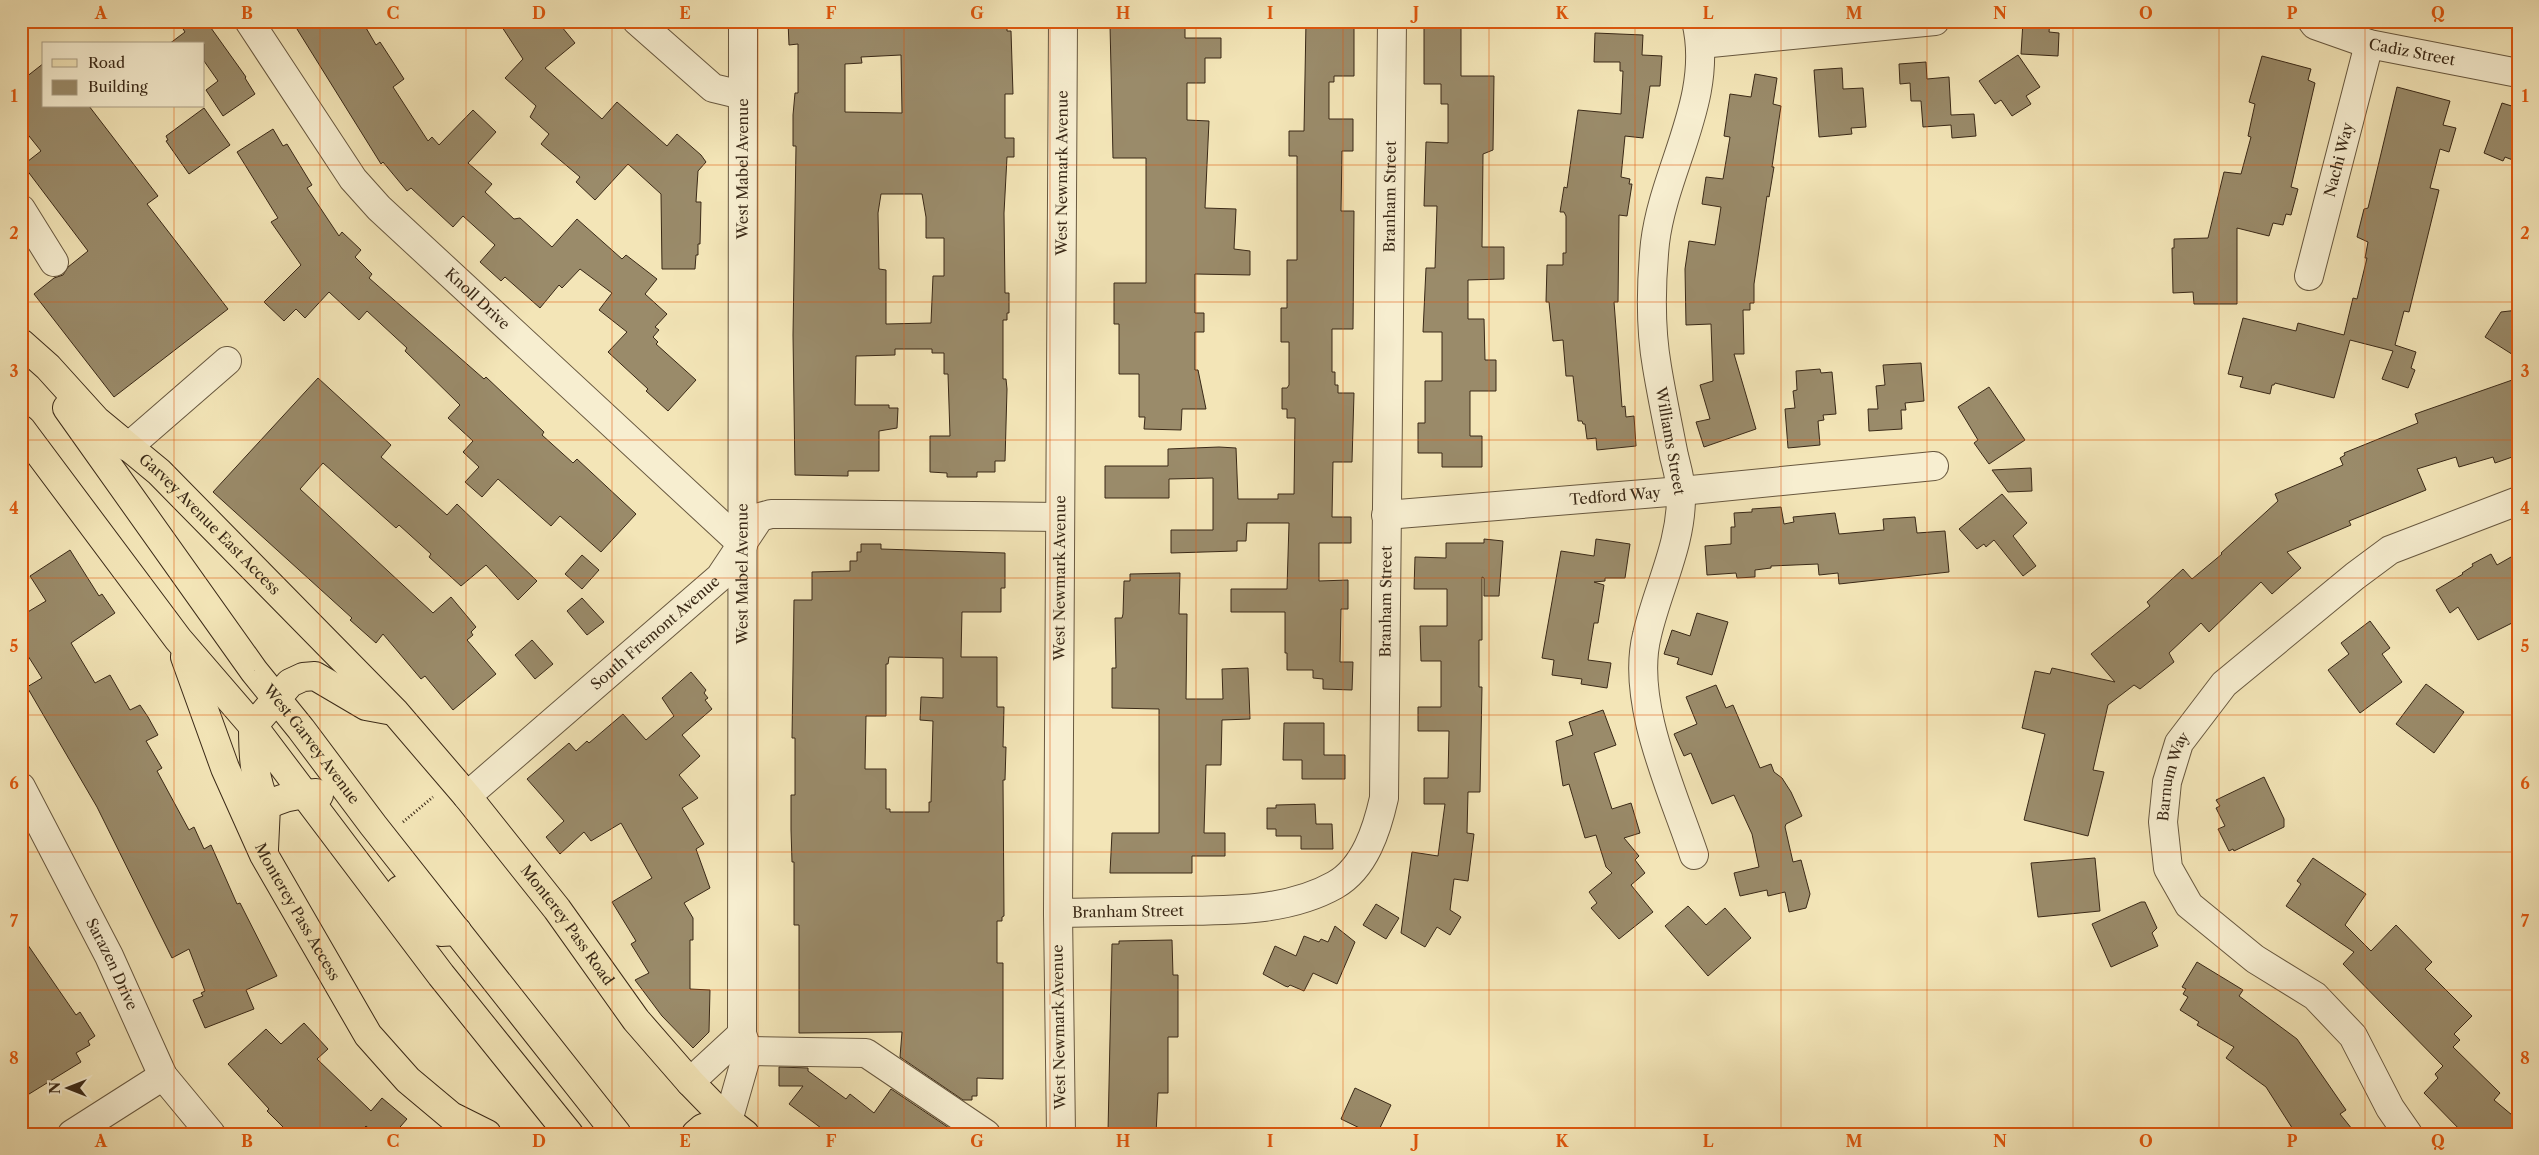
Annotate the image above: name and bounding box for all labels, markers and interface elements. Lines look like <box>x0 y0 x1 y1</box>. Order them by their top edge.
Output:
text: A <box>94 3 108 23</box>
text: B <box>241 3 253 23</box>
text: C <box>387 3 399 23</box>
text: D <box>532 3 546 23</box>
text: E <box>679 3 691 23</box>
text: F <box>826 3 837 23</box>
text: G <box>970 3 984 23</box>
text: H <box>1116 3 1130 23</box>
text: I <box>1267 3 1274 23</box>
text: J <box>1410 3 1419 23</box>
text: K <box>1556 3 1570 23</box>
text: L <box>1702 3 1714 23</box>
text: M <box>1846 3 1863 23</box>
text: N <box>1993 3 2007 23</box>
text: O <box>2139 3 2153 23</box>
text: P <box>2287 3 2298 23</box>
text: Q <box>2431 3 2445 23</box>
street label: Cadiz Street <box>2367 34 2457 70</box>
legend <box>42 42 205 108</box>
text: Road <box>88 53 125 72</box>
text: Building <box>88 77 148 96</box>
text: 1 <box>10 86 18 106</box>
text: 1 <box>2521 86 2529 106</box>
street label: West Newmark Avenue <box>1052 90 1072 257</box>
street label: West Mabel Avenue <box>733 98 752 240</box>
street label: Nachi Way <box>2320 120 2357 199</box>
street label: Branham Street <box>1380 140 1400 253</box>
text: 2 <box>9 223 19 243</box>
text: 2 <box>2520 223 2530 243</box>
street label: Knoll Drive <box>441 264 514 333</box>
text: 3 <box>9 361 19 381</box>
text: 3 <box>2520 361 2530 381</box>
street label: Williams Street <box>1651 384 1689 497</box>
street label: Garvey Avenue East Access <box>135 449 285 599</box>
street label: Tedford Way <box>1569 483 1662 509</box>
street label: West Newmark Avenue <box>1049 495 1069 662</box>
text: 4 <box>9 498 19 518</box>
text: 4 <box>2520 498 2530 518</box>
street label: West Mabel Avenue <box>732 503 752 645</box>
street label: Branham Street <box>1375 545 1396 658</box>
street label: South Fremont Avenue <box>586 571 724 694</box>
text: 5 <box>10 636 19 656</box>
text: 5 <box>2521 636 2530 656</box>
street label: West Garvey Avenue <box>259 680 364 808</box>
street label: Barnum Way <box>2153 727 2194 822</box>
text: 6 <box>9 773 19 793</box>
text: 6 <box>2520 773 2530 793</box>
street label: Monterey Pass Access <box>251 840 344 984</box>
street label: Monterey Pass Road <box>517 861 618 989</box>
street label: Branham Street <box>1072 901 1185 922</box>
text: 7 <box>10 911 19 931</box>
text: 7 <box>2521 911 2530 931</box>
street label: Sarazen Drive <box>82 915 142 1013</box>
street label: West Newmark Avenue <box>1048 944 1069 1111</box>
text: 8 <box>9 1048 19 1068</box>
text: 8 <box>2520 1048 2530 1068</box>
north arrow <box>42 1062 92 1112</box>
text: N <box>46 1082 64 1094</box>
text: A <box>94 1131 108 1151</box>
text: B <box>241 1131 253 1151</box>
text: C <box>387 1131 399 1151</box>
text: D <box>532 1131 546 1151</box>
text: E <box>679 1131 691 1151</box>
text: F <box>826 1131 837 1151</box>
text: G <box>970 1131 984 1151</box>
text: H <box>1116 1131 1130 1151</box>
text: I <box>1267 1131 1274 1151</box>
text: J <box>1410 1131 1419 1151</box>
text: K <box>1556 1131 1570 1151</box>
text: L <box>1702 1131 1714 1151</box>
text: M <box>1846 1131 1863 1151</box>
text: N <box>1993 1131 2007 1151</box>
text: O <box>2139 1131 2153 1151</box>
text: P <box>2287 1131 2298 1151</box>
text: Q <box>2431 1131 2445 1151</box>

